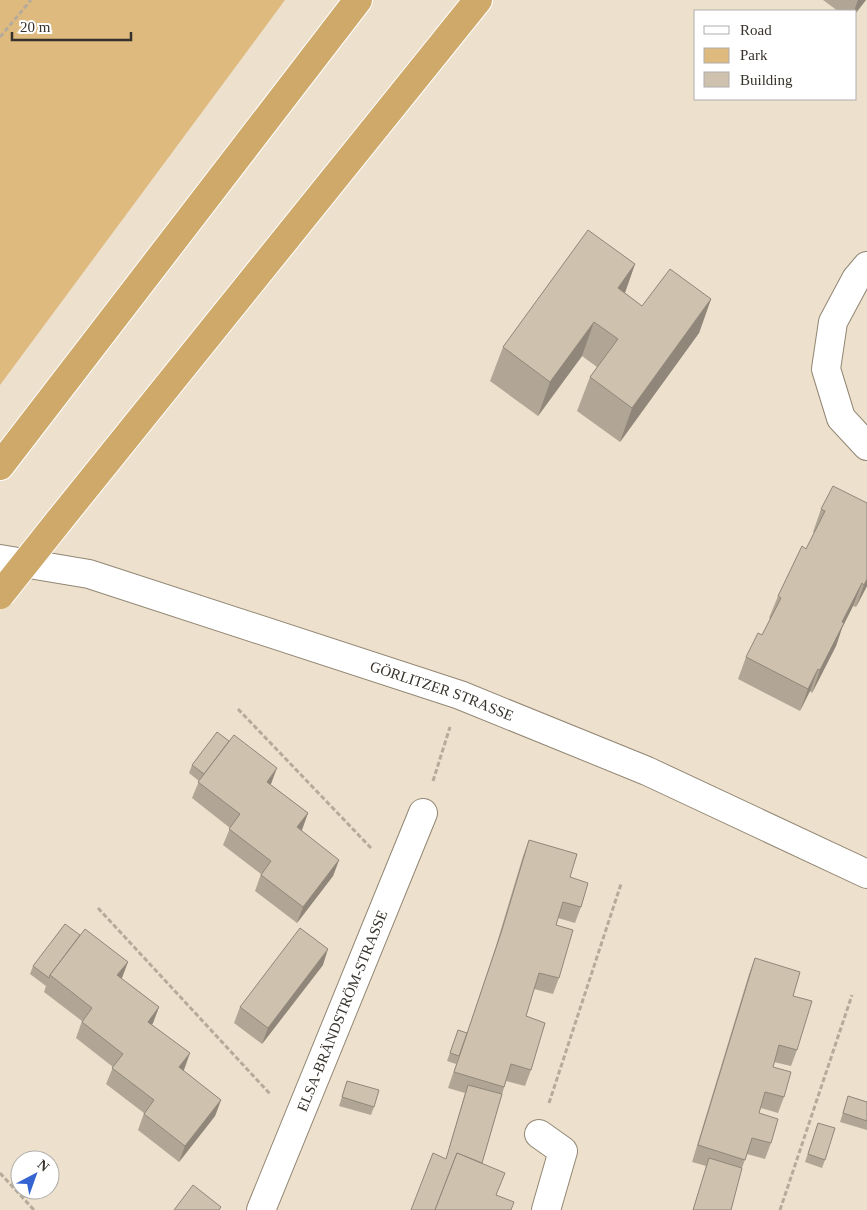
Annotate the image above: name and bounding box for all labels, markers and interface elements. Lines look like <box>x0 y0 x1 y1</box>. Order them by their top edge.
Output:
scale bar <box>12 10 131 42</box>
legend <box>694 10 857 100</box>
text: 20 m <box>20 19 51 35</box>
text: Road <box>740 22 772 38</box>
text: Park <box>740 47 768 63</box>
text: Building <box>740 72 793 88</box>
street label: GÖRLITZER STRASSE <box>368 658 516 724</box>
street label: ELSA-BRÄNDSTRÖM-STRASSE <box>294 908 390 1114</box>
north arrow <box>10 1150 60 1200</box>
text: N <box>34 1157 52 1175</box>

